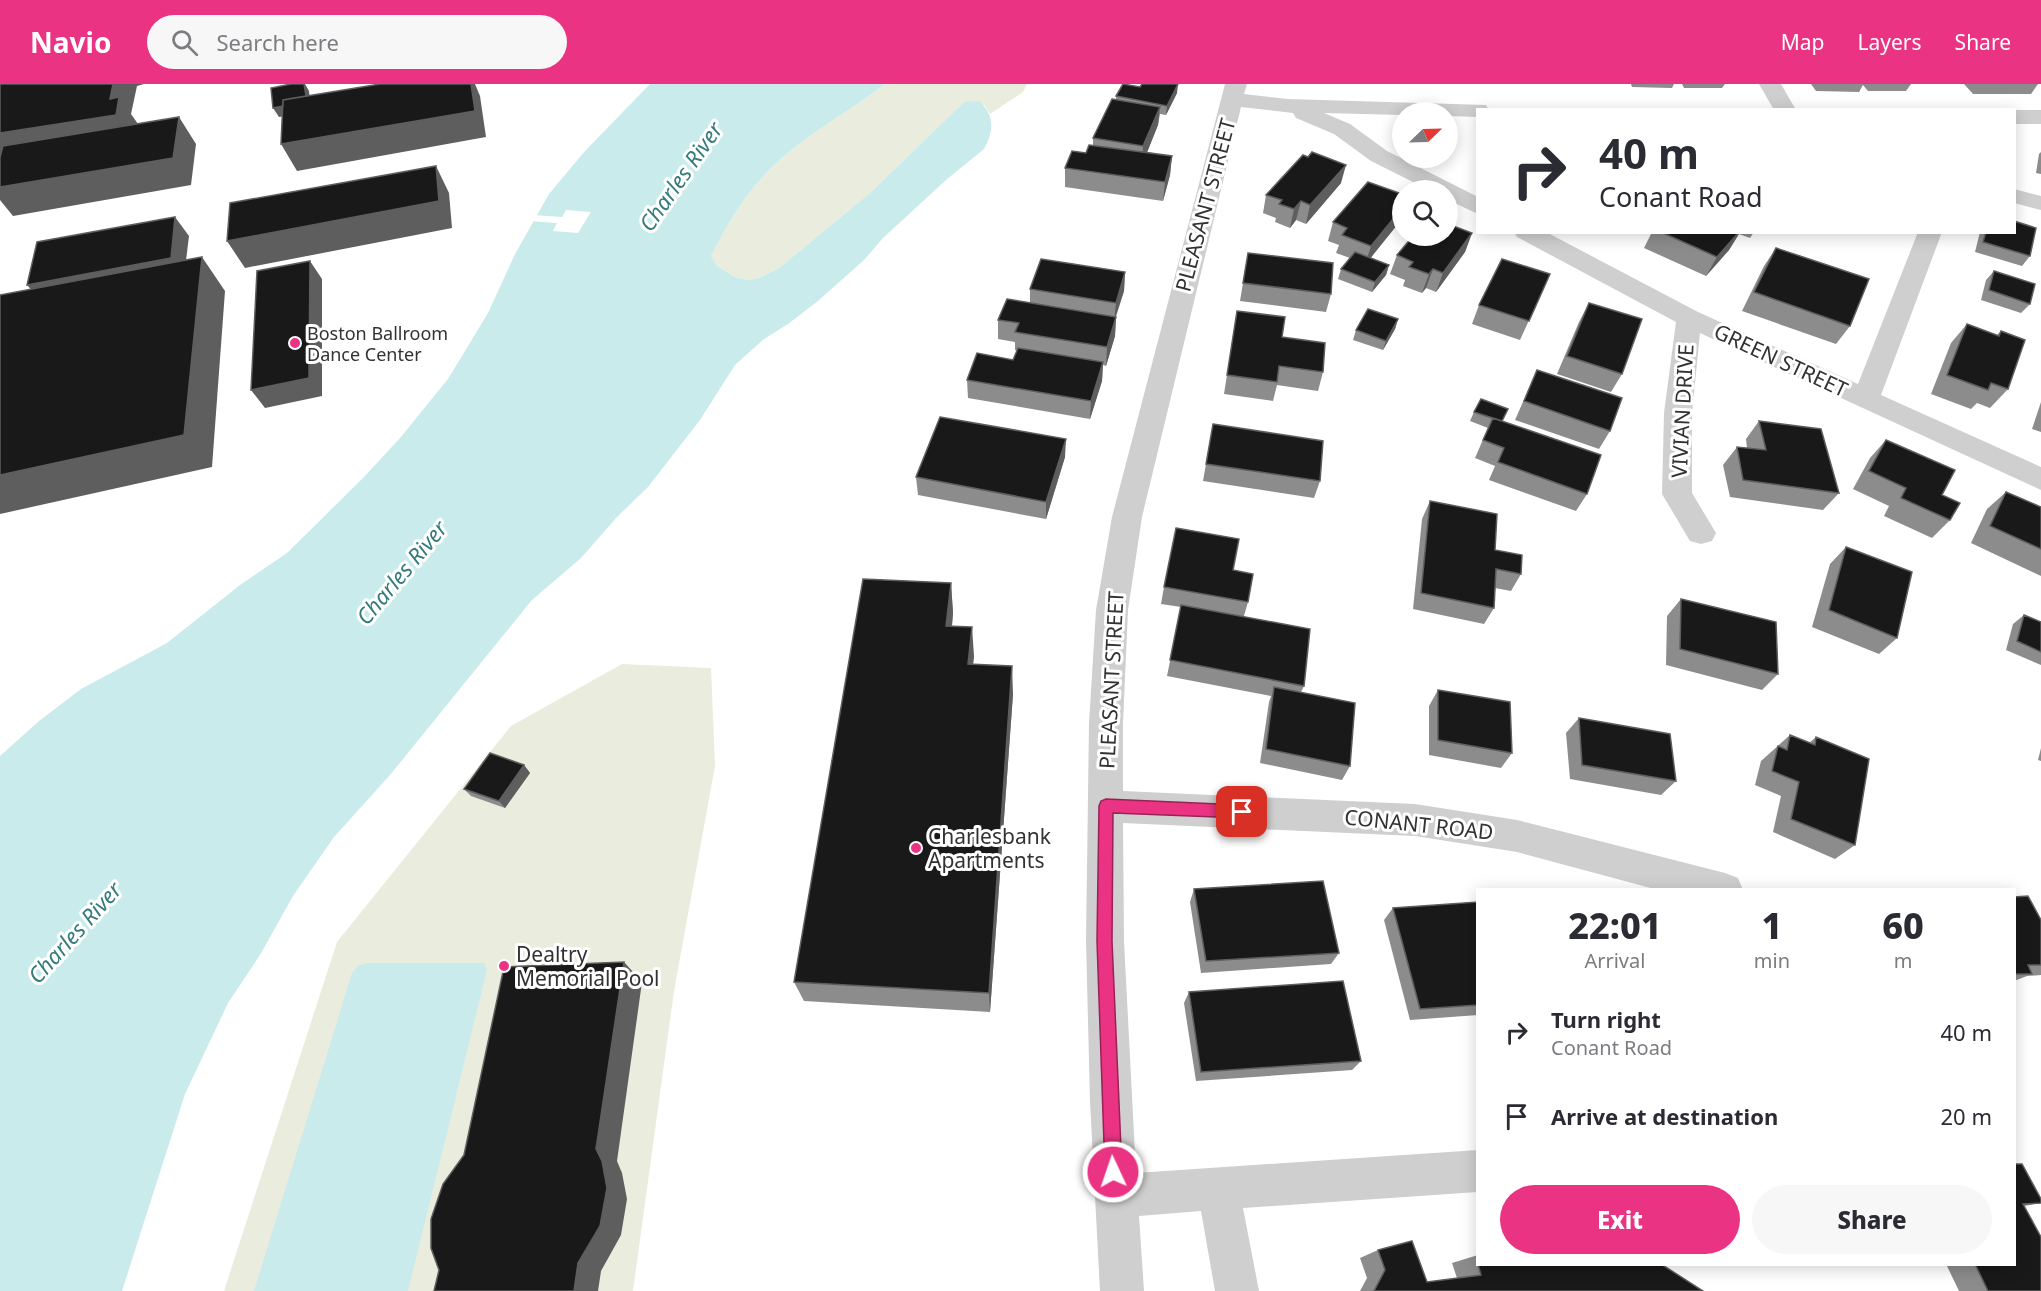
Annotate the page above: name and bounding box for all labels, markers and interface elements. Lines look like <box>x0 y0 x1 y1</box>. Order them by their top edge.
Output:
search box <box>147 15 567 69</box>
text: Navio <box>30 23 111 61</box>
icon: search <box>168 26 201 59</box>
text: Search here <box>216 27 339 57</box>
text: Map <box>1781 28 1825 56</box>
text: Layers <box>1858 28 1922 56</box>
text: Share <box>1955 28 2011 56</box>
north arrow <box>1392 102 1458 168</box>
map controls <box>1392 102 1458 246</box>
water label: Charles River <box>631 114 729 237</box>
street label: PLEASANT STREET <box>1168 115 1242 295</box>
text: 40 m <box>1599 124 1699 181</box>
icon: right <box>1500 132 1578 210</box>
text: Conant Road <box>1599 178 1763 215</box>
button: search <box>1392 180 1458 246</box>
street label: GREEN STREET <box>1710 317 1853 403</box>
place label: Boston Ballroom Dance Center <box>307 321 448 366</box>
marker: Boston Ballroom Dance Center <box>288 336 302 350</box>
street label: VIVIAN DRIVE <box>1665 343 1699 479</box>
water label: Charles River <box>349 513 454 630</box>
street label: PLEASANT STREET <box>1092 590 1130 770</box>
pin <box>1216 786 1267 837</box>
icon: arrive <box>1225 795 1258 828</box>
street label: CONANT ROAD <box>1343 802 1495 846</box>
place label: Charlesbank Apartments <box>928 822 1052 874</box>
marker: Charlesbank Apartments <box>909 841 923 855</box>
water label: Charles River <box>20 874 128 989</box>
text: 22:01 <box>1568 901 1662 950</box>
text: 1 <box>1762 901 1782 950</box>
text: 60 <box>1882 901 1924 950</box>
place label: Dealtry Memorial Pool <box>516 940 660 992</box>
text: Arrival <box>1584 947 1645 974</box>
text: min <box>1754 947 1790 974</box>
text: m <box>1894 947 1912 974</box>
marker: Dealtry Memorial Pool <box>497 959 511 973</box>
text: Turn right <box>1551 1004 1661 1034</box>
icon: right <box>1500 1016 1533 1049</box>
text: 40 m <box>1941 1017 1992 1047</box>
text: Conant Road <box>1551 1034 1672 1061</box>
icon: arrive <box>1500 1100 1533 1133</box>
text: Arrive at destination <box>1551 1101 1778 1131</box>
text: 20 m <box>1941 1101 1992 1131</box>
position arrow <box>1081 1140 1145 1204</box>
button: Exit <box>1500 1185 1740 1254</box>
button: Share <box>1752 1185 1992 1254</box>

